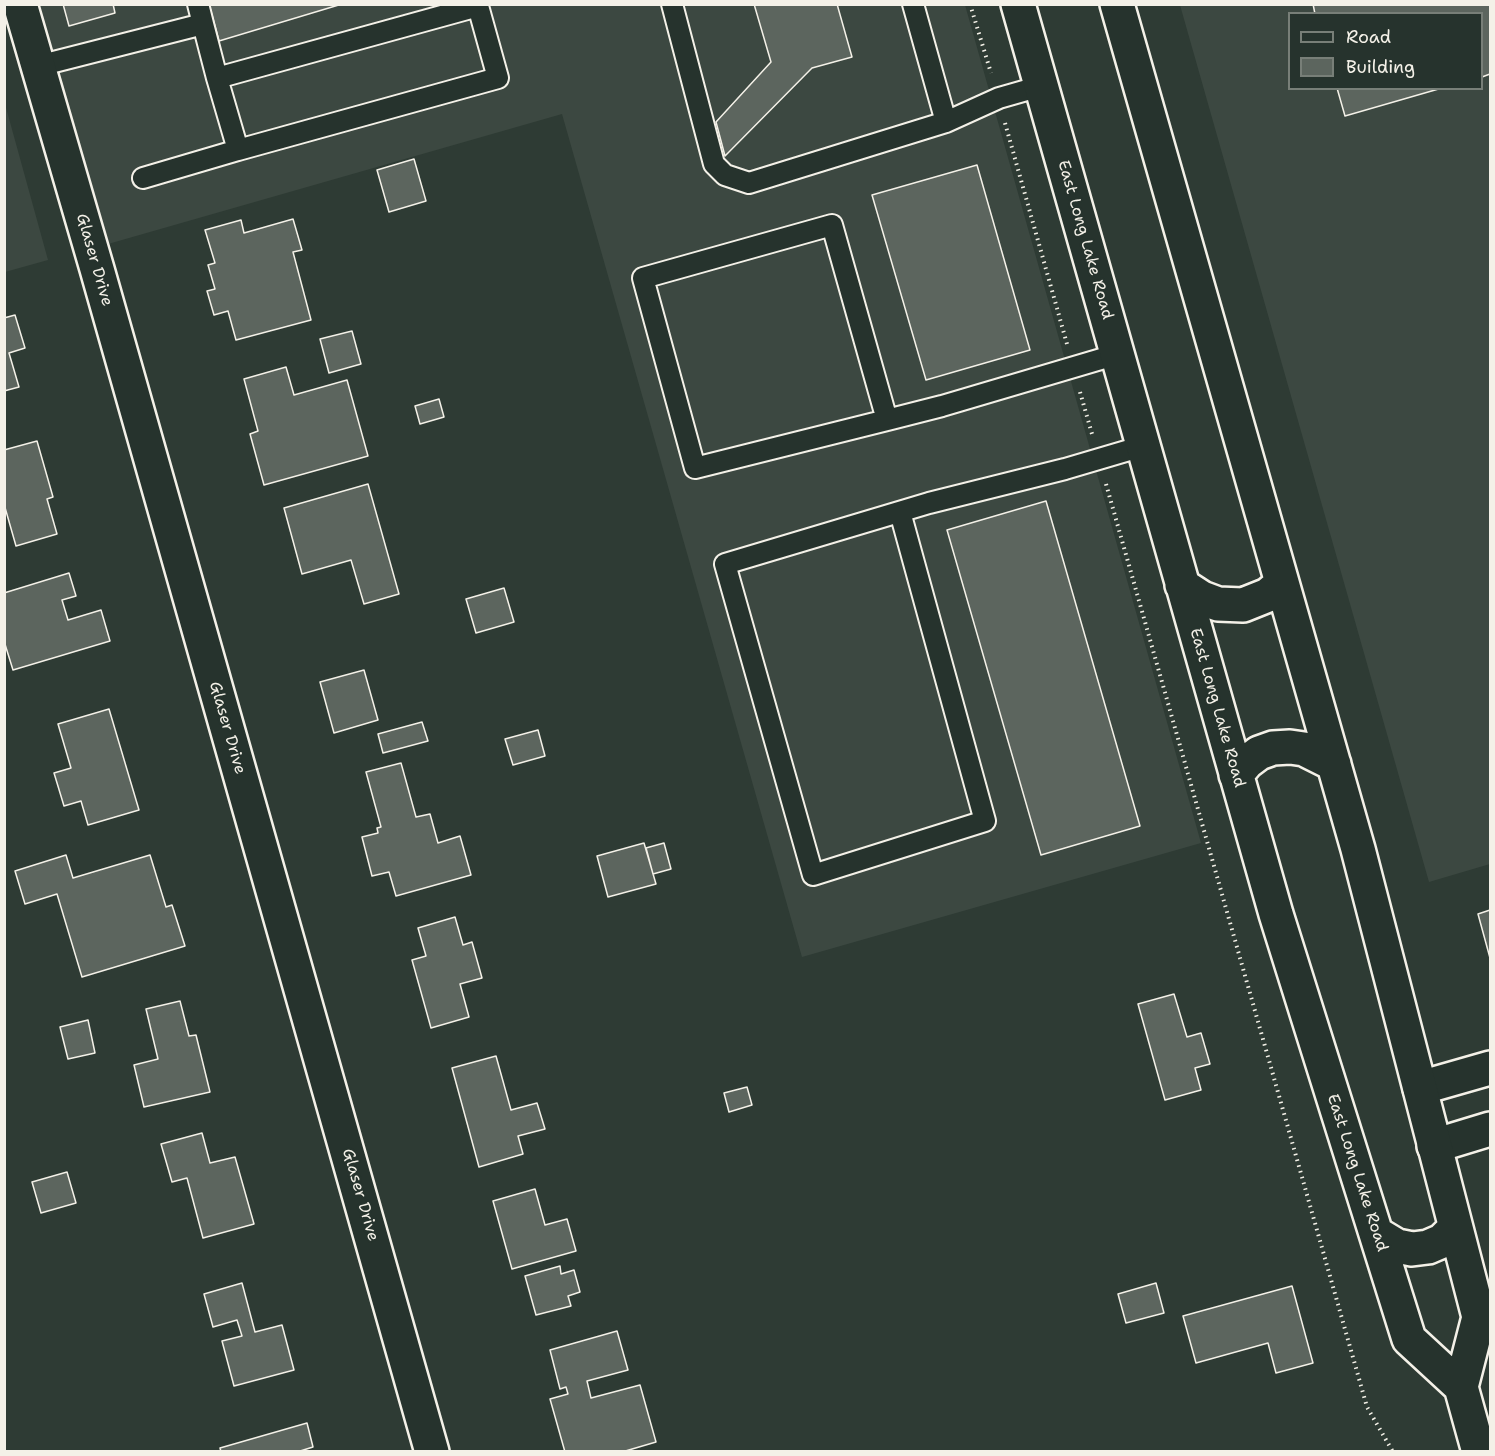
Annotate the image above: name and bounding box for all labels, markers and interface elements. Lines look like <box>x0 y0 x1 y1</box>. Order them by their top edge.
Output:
legend <box>1288 12 1483 90</box>
text: Road <box>1346 25 1391 49</box>
text: Building <box>1346 55 1415 79</box>
street label: East Long Lake Road <box>1053 158 1117 322</box>
street label: Glaser Drive <box>72 211 116 309</box>
street label: East Long Lake Road <box>1185 626 1249 790</box>
street label: Glaser Drive <box>205 679 249 777</box>
street label: East Long Lake Road <box>1322 1092 1392 1254</box>
street label: Glaser Drive <box>338 1146 382 1244</box>

